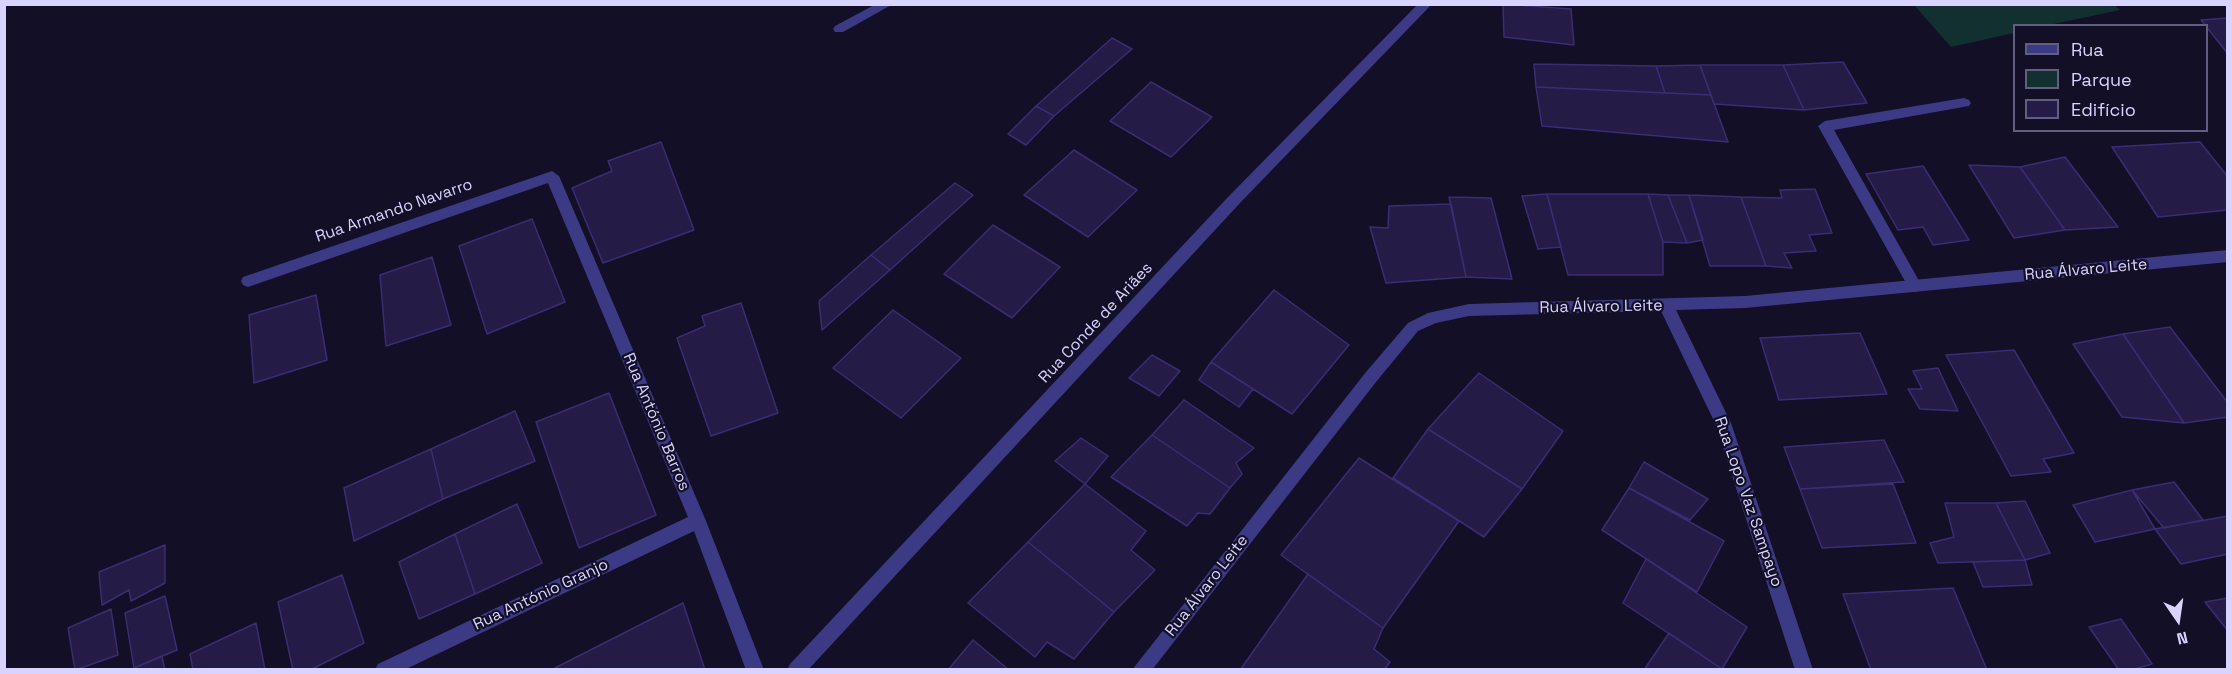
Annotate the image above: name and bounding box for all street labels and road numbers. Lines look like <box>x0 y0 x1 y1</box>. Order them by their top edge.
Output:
street label: Rua Armando Navarro <box>313 175 475 247</box>
street label: Rua Álvaro Leite <box>2024 255 2148 285</box>
street label: Rua Conde de Ariães <box>1035 259 1157 387</box>
street label: Rua Álvaro Leite <box>1539 296 1663 318</box>
street label: Rua António Barros <box>618 350 694 494</box>
street label: Rua Lopo Vaz Sampayo <box>1710 414 1786 590</box>
street label: Rua Álvaro Leite <box>1162 532 1252 640</box>
street label: Rua António Granjo <box>470 555 612 635</box>

